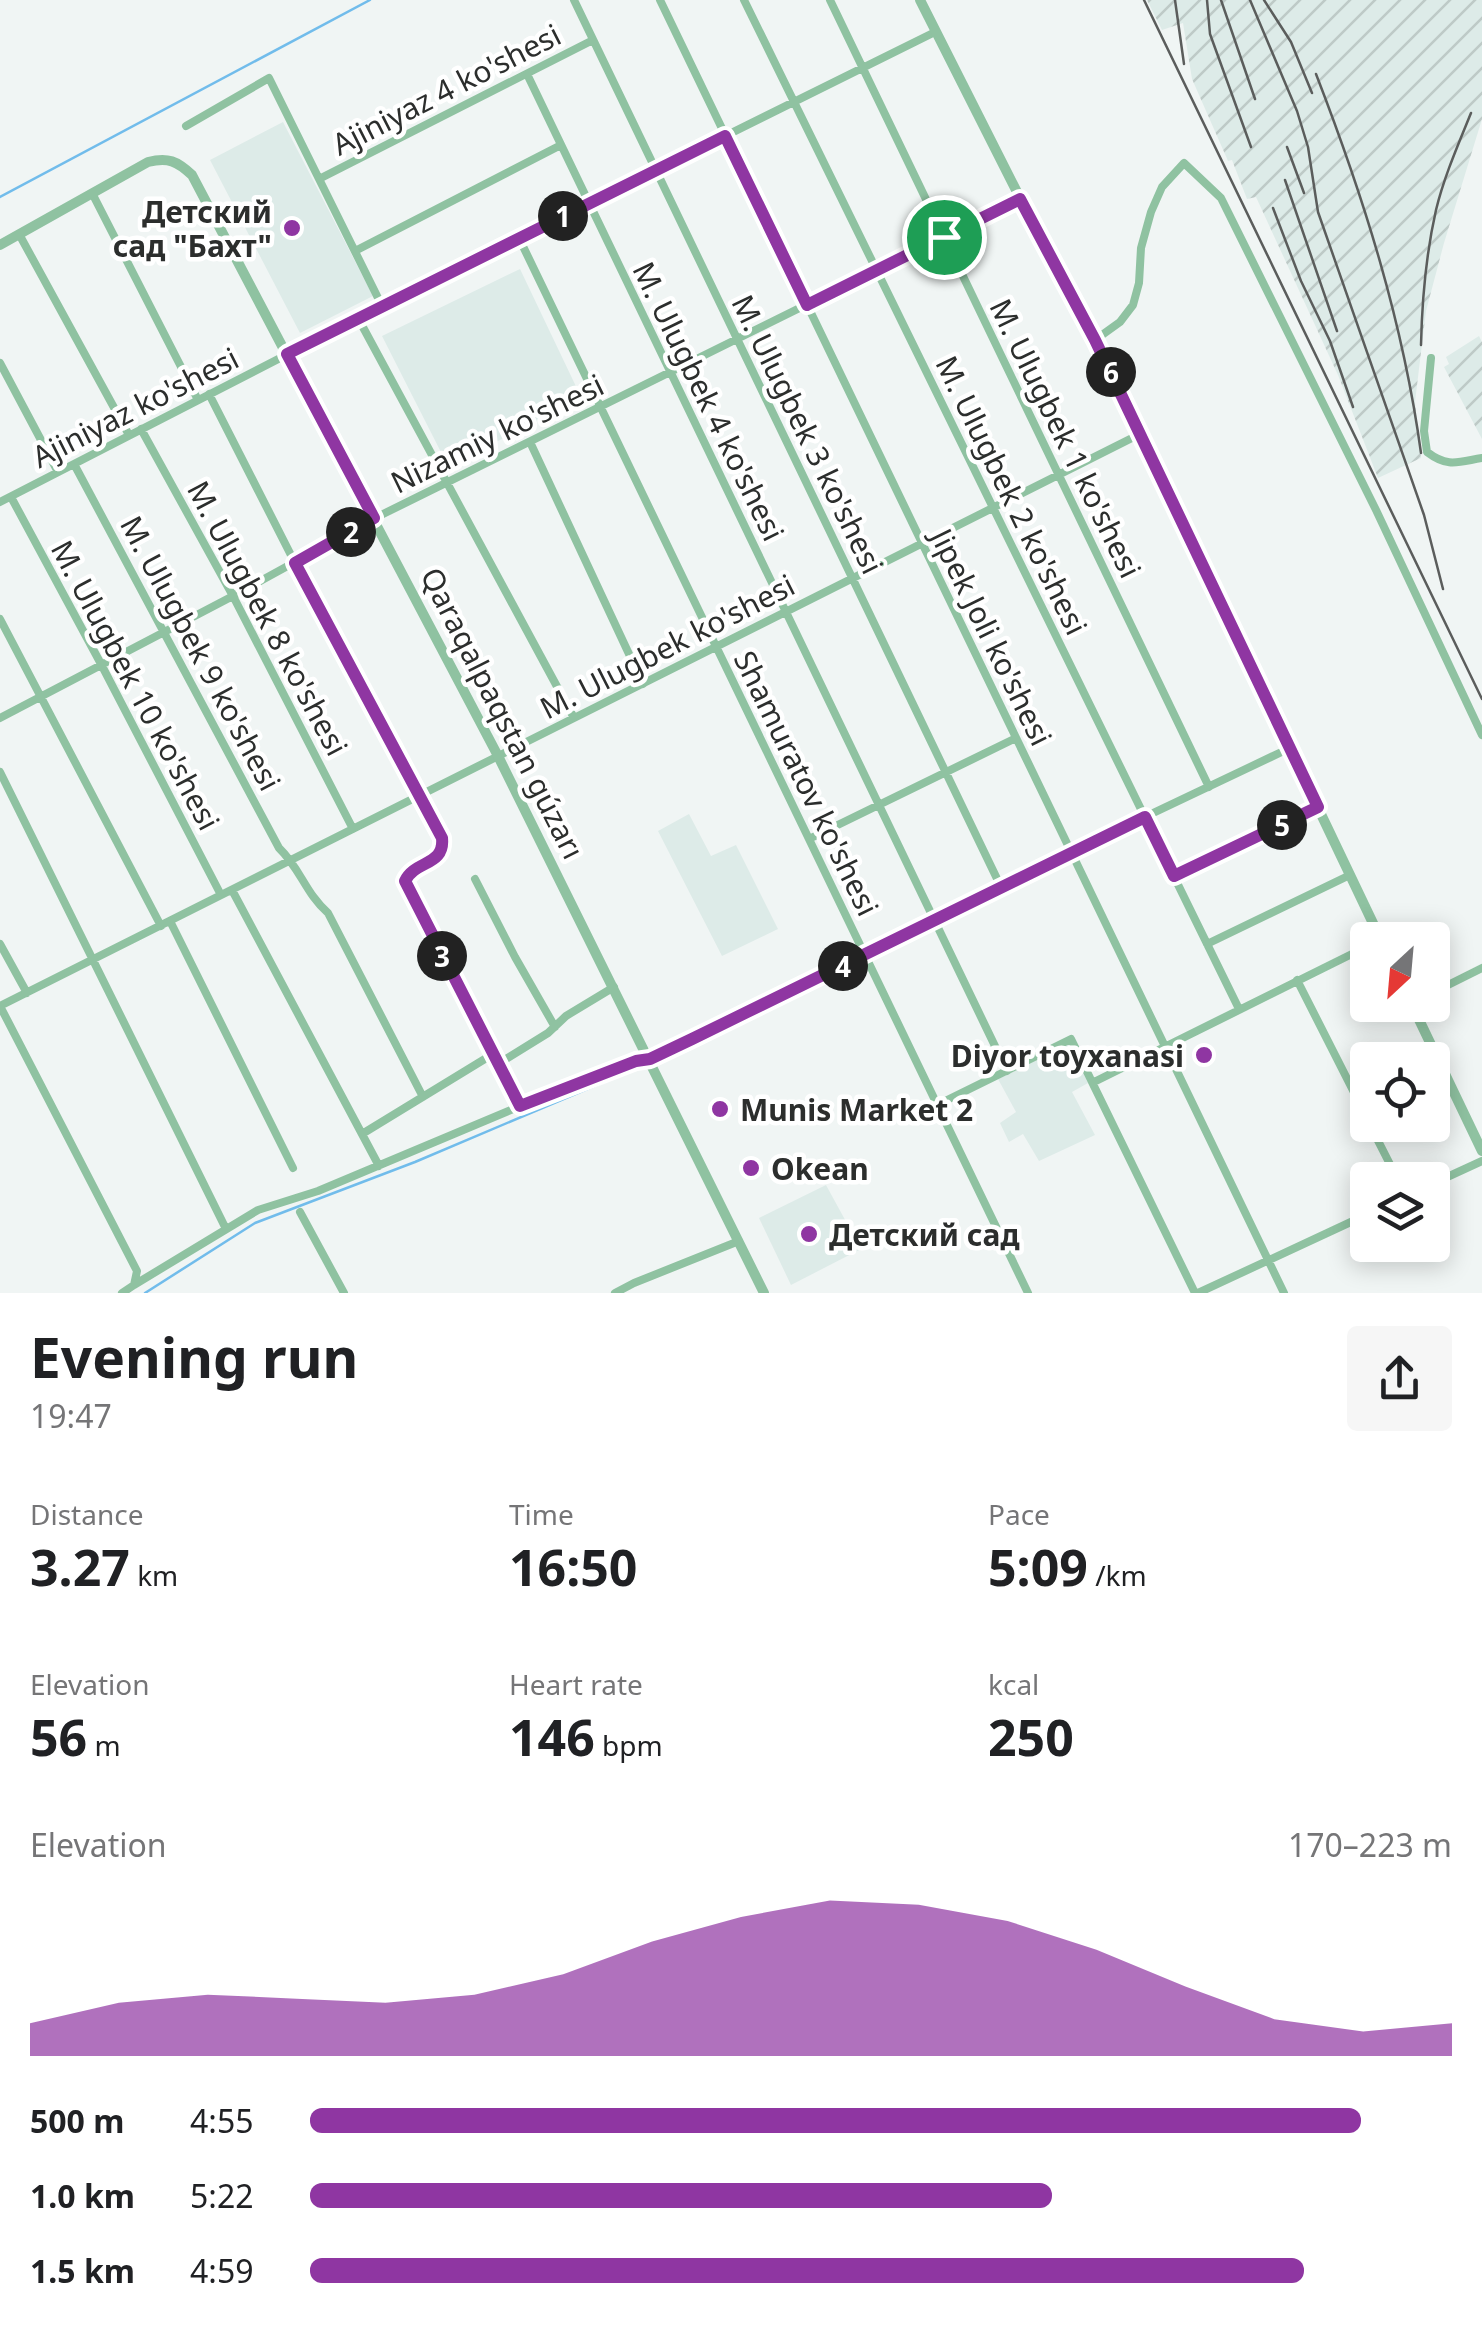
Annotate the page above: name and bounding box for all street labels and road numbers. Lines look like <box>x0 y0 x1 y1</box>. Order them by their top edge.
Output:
street label: Ajiniyaz 4 ko'shesi <box>325 14 567 164</box>
street label: M. Ulugbek 4 ko'shesi <box>624 255 794 547</box>
street label: M. Ulugbek 3 ko'shesi <box>723 288 893 580</box>
street label: M. Ulugbek 1 ko'shesi <box>981 292 1151 584</box>
street label: Ajiniyaz ko'shesi <box>25 337 245 477</box>
street label: M. Ulugbek 2 ko'shesi <box>927 349 1097 641</box>
street label: Nizamiy ko'shesi <box>384 364 610 502</box>
street label: M. Ulugbek 8 ko'shesi <box>178 473 358 763</box>
street label: M. Ulugbek 9 ko'shesi <box>111 508 291 798</box>
street label: Jipek Joli ko'shesi <box>920 519 1062 752</box>
street label: M. Ulugbek 10 ko'shesi <box>42 533 230 837</box>
street label: Qaraqalpaqstan gúzarı <box>412 560 594 866</box>
street label: M. Ulugbek ko'shesi <box>533 564 801 728</box>
street label: Shamuratov ko'shesi <box>725 644 889 922</box>

